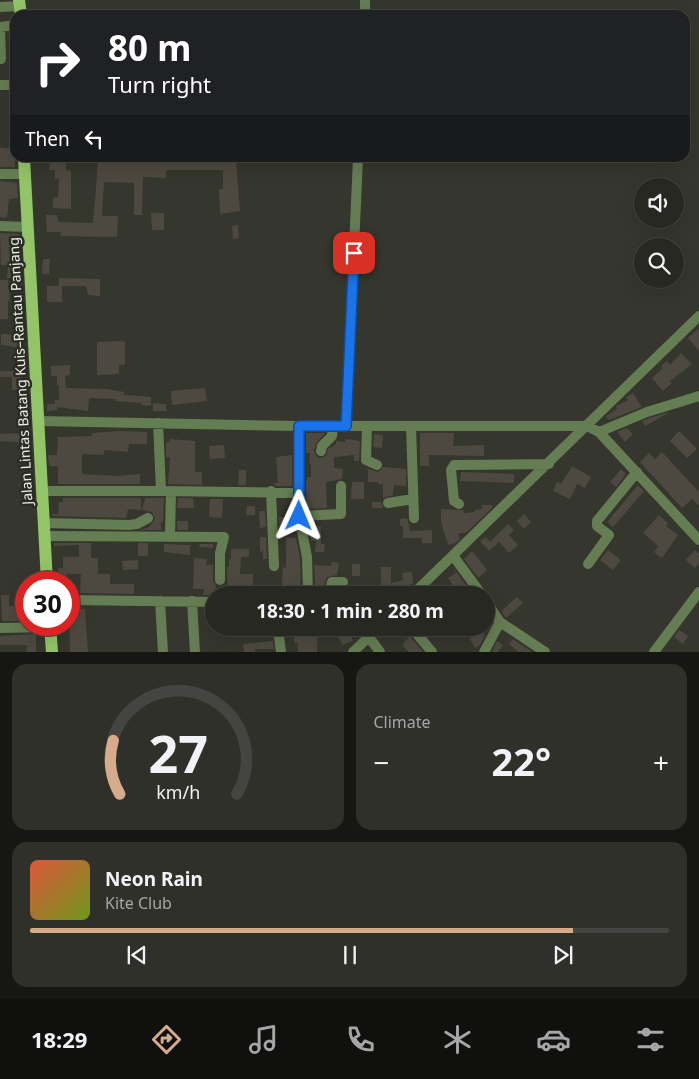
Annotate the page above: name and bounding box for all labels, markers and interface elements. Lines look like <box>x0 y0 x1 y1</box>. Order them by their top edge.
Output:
text: 80 m <box>108 24 191 71</box>
icon: right <box>25 30 90 95</box>
text: Turn right <box>108 69 211 99</box>
icon: left <box>80 125 108 153</box>
text: Then <box>25 126 70 152</box>
map controls <box>634 178 684 288</box>
button: sound <box>634 178 684 228</box>
pin <box>333 232 375 274</box>
street label: Jalan Lintas Batang Kuis–Rantau Panjang <box>4 237 37 507</box>
button: search <box>634 238 684 288</box>
icon: arrive <box>340 239 368 267</box>
position arrow <box>272 489 324 541</box>
speed limit sign: 30 <box>15 571 80 636</box>
text: 18:30 · 1 min · 280 m <box>256 598 444 624</box>
text: Climate <box>374 711 431 733</box>
text: 27 <box>148 717 208 788</box>
text: 22° <box>491 735 551 787</box>
text: − <box>374 743 390 781</box>
text: + <box>653 743 669 781</box>
text: km/h <box>156 780 200 804</box>
text: Neon Rain <box>105 866 203 892</box>
text: Kite Club <box>105 892 172 914</box>
icon: previous <box>123 941 151 969</box>
icon: pause <box>336 941 364 969</box>
icon: next <box>549 941 577 969</box>
icon: directions <box>149 1022 184 1057</box>
icon: music <box>246 1022 281 1057</box>
icon: phone <box>343 1022 378 1057</box>
icon: climate <box>440 1022 475 1057</box>
icon: car <box>536 1022 571 1057</box>
icon: filters <box>633 1022 668 1057</box>
text: 18:29 <box>31 1024 87 1054</box>

